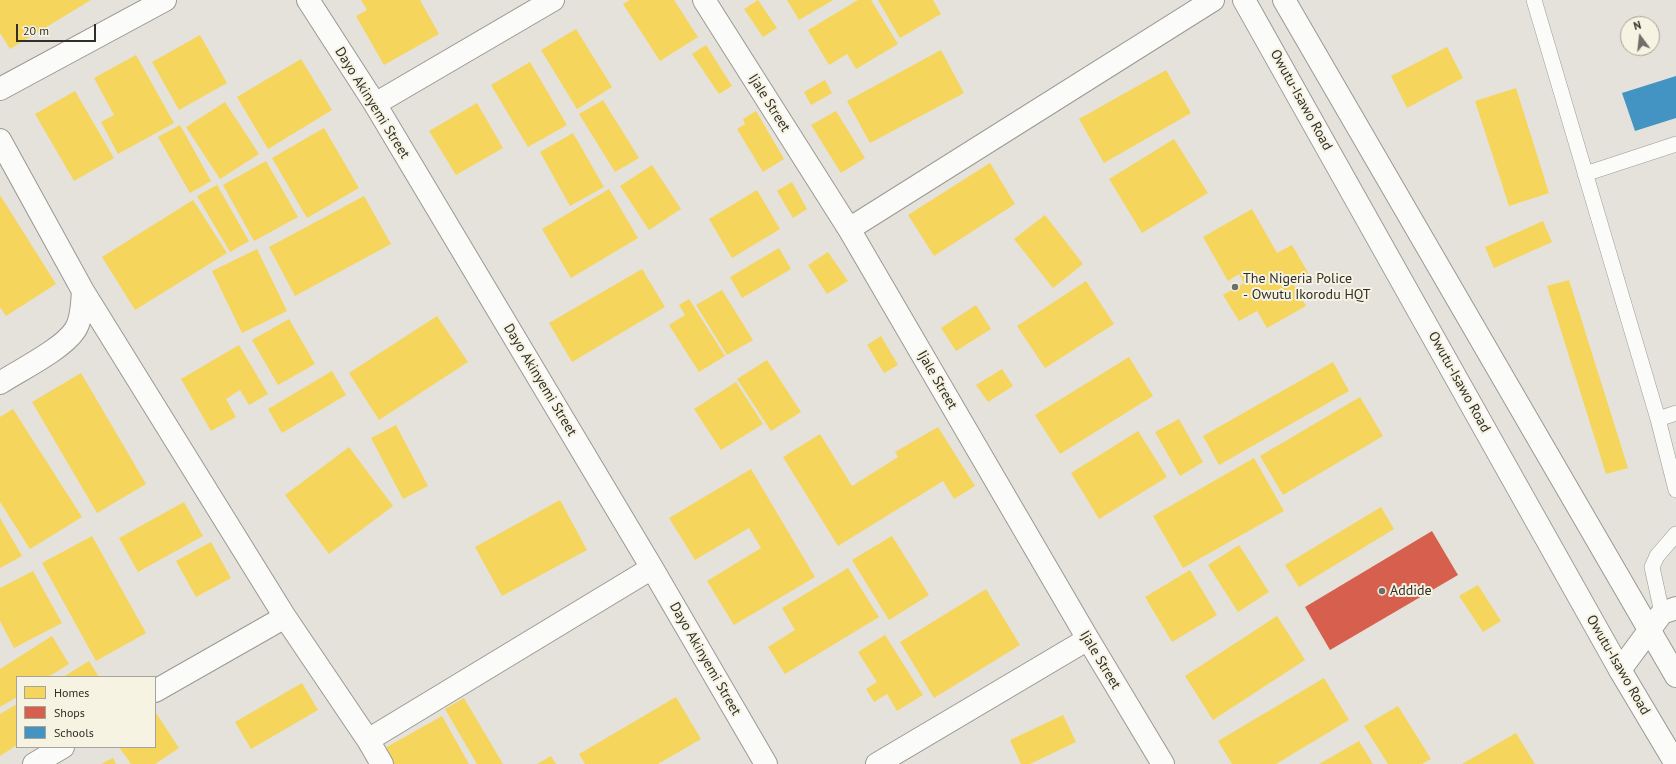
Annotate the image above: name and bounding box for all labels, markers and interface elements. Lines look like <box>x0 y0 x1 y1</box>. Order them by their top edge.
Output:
scale bar <box>18 16 98 42</box>
north arrow <box>1620 16 1660 56</box>
text: N <box>1632 18 1642 33</box>
text: 20 m <box>23 23 49 38</box>
street label: Dayo Akinyemi Street <box>331 44 413 162</box>
street label: Owutu-Isawo Road <box>1266 47 1336 153</box>
street label: Ijale Street <box>745 71 793 135</box>
place label: The Nigeria Police - Owutu Ikorodu HQT <box>1243 271 1370 304</box>
marker: The Nigeria Police - Owutu Ikorodu HQT <box>1230 282 1240 292</box>
street label: Dayo Akinyemi Street <box>500 321 580 439</box>
street label: Owutu-Isawo Road <box>1424 329 1494 435</box>
street label: Ijale Street <box>913 347 961 413</box>
place label: Addide <box>1390 583 1432 599</box>
marker: Addide <box>1377 586 1387 596</box>
street label: Dayo Akinyemi Street <box>666 599 744 719</box>
street label: Owutu-Isawo Road <box>1583 612 1653 718</box>
street label: Ijale Street <box>1076 628 1124 692</box>
legend <box>16 676 156 748</box>
text: Homes <box>54 685 89 700</box>
text: Shops <box>54 705 85 720</box>
text: Schools <box>54 725 94 740</box>

